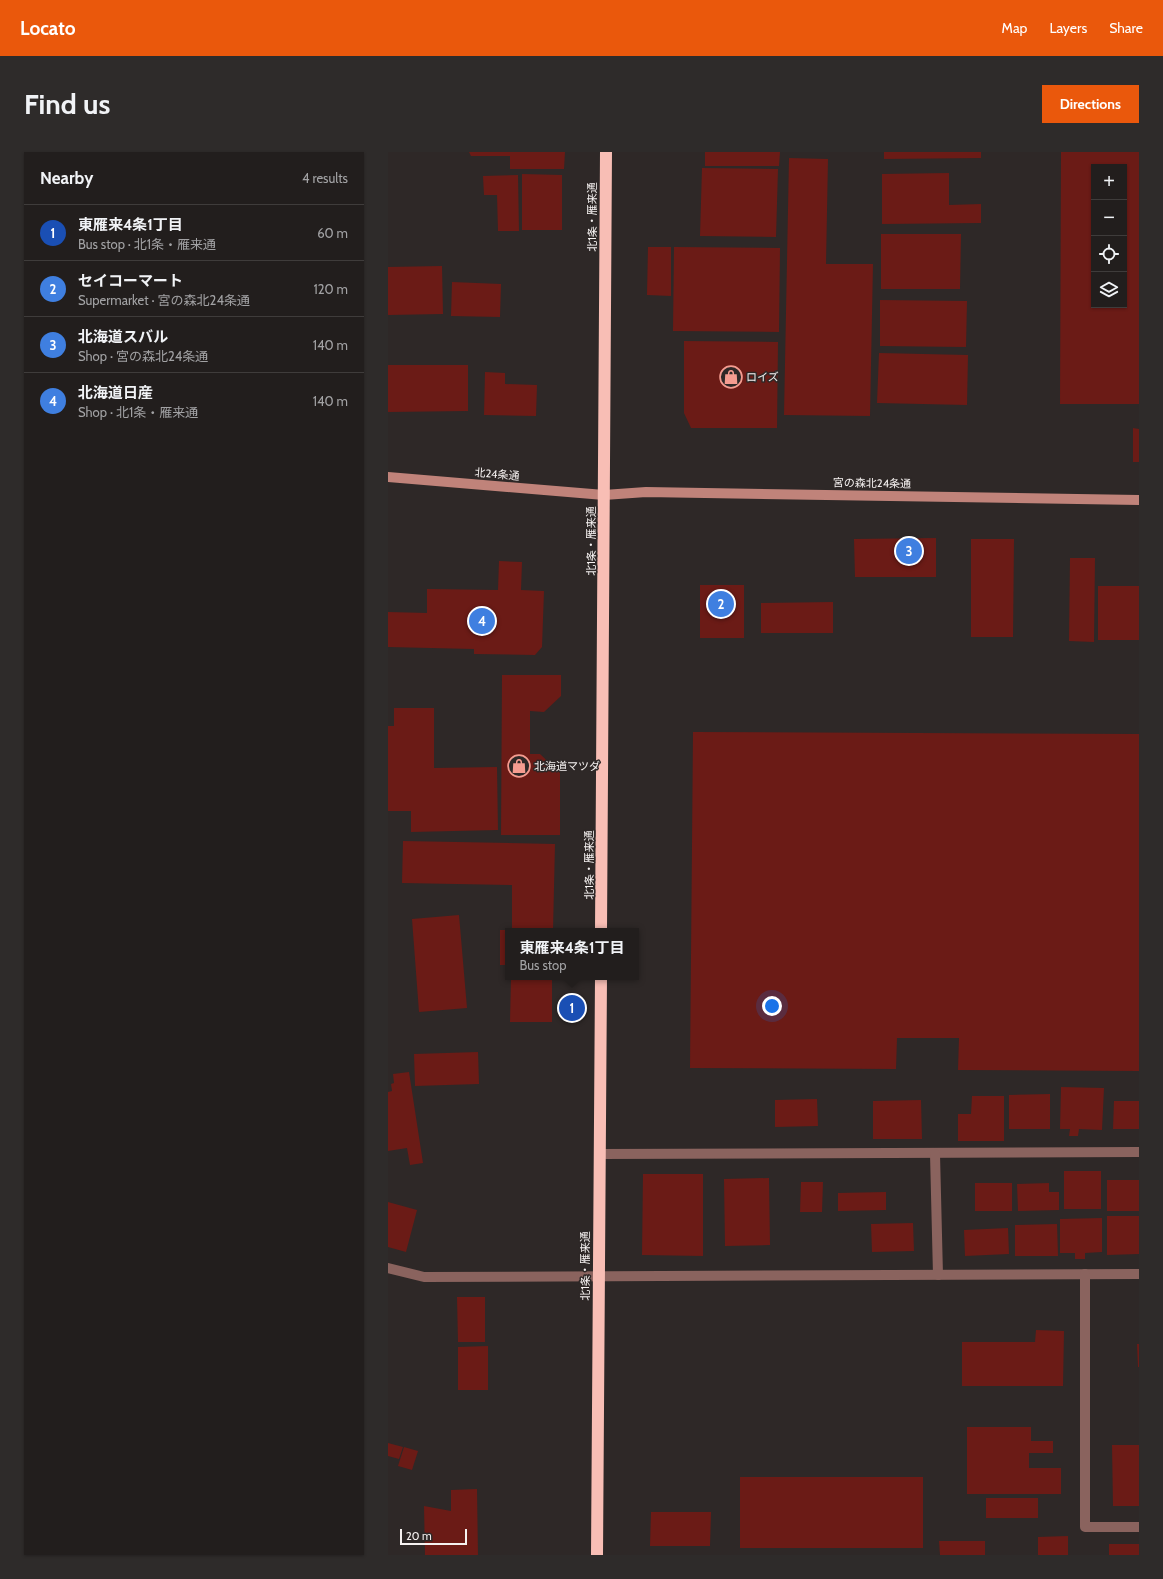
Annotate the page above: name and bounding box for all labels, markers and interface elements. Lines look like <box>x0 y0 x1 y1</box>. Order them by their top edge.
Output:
text: Locato <box>20 17 76 40</box>
text: Map <box>1002 19 1027 37</box>
text: Layers <box>1049 19 1087 37</box>
text: Share <box>1109 19 1143 37</box>
button: Directions <box>1042 85 1139 123</box>
text: Find us <box>24 87 110 121</box>
map controls <box>1091 164 1127 308</box>
button: + <box>1091 164 1127 200</box>
text: Nearby <box>40 168 93 188</box>
text: 4 results <box>302 170 348 186</box>
street label: 北1条・雁来通 <box>585 182 599 252</box>
button: − <box>1091 200 1127 236</box>
text: 東雁来4条1丁目 <box>78 216 183 234</box>
text: 1 <box>51 225 55 241</box>
text: 60 m <box>317 225 348 241</box>
text: Bus stop · 北1条・雁来通 <box>78 236 216 252</box>
button: locate <box>1091 236 1127 272</box>
text: セイコーマート <box>78 272 183 290</box>
button: layers <box>1091 272 1127 308</box>
text: 2 <box>50 281 56 297</box>
text: 120 m <box>314 281 348 297</box>
text: Supermarket · 宮の森北24条通 <box>78 292 250 308</box>
text: 北海道スバル <box>78 328 168 346</box>
text: 3 <box>49 337 57 353</box>
text: 140 m <box>313 337 348 353</box>
text: Shop · 宮の森北24条通 <box>78 348 208 364</box>
shop icon: ロイズ <box>718 364 744 390</box>
place label: ロイズ <box>746 370 779 384</box>
text: 北海道日産 <box>78 384 153 402</box>
text: 4 <box>49 393 57 409</box>
text: 140 m <box>313 393 348 409</box>
text: Shop · 北1条・雁来通 <box>78 404 198 420</box>
street label: 北24条通 <box>474 465 520 483</box>
street label: 宮の森北24条通 <box>833 475 911 491</box>
street label: 北1条・雁来通 <box>584 506 598 576</box>
pin: 3 <box>896 536 922 566</box>
pin: 2 <box>708 589 734 619</box>
pin: 4 <box>469 606 495 636</box>
shop icon: 北海道マツダ <box>506 753 532 779</box>
place label: 北海道マツダ <box>534 759 600 773</box>
street label: 北1条・雁来通 <box>582 830 596 900</box>
popup <box>505 928 639 980</box>
text: 東雁来4条1丁目 <box>520 939 624 957</box>
text: Bus stop <box>520 957 566 973</box>
pin: 1 <box>559 993 585 1023</box>
your location <box>762 996 782 1016</box>
street label: 北1条・雁来通 <box>578 1231 592 1301</box>
scale bar <box>400 1527 467 1546</box>
text: 20 m <box>406 1529 432 1543</box>

